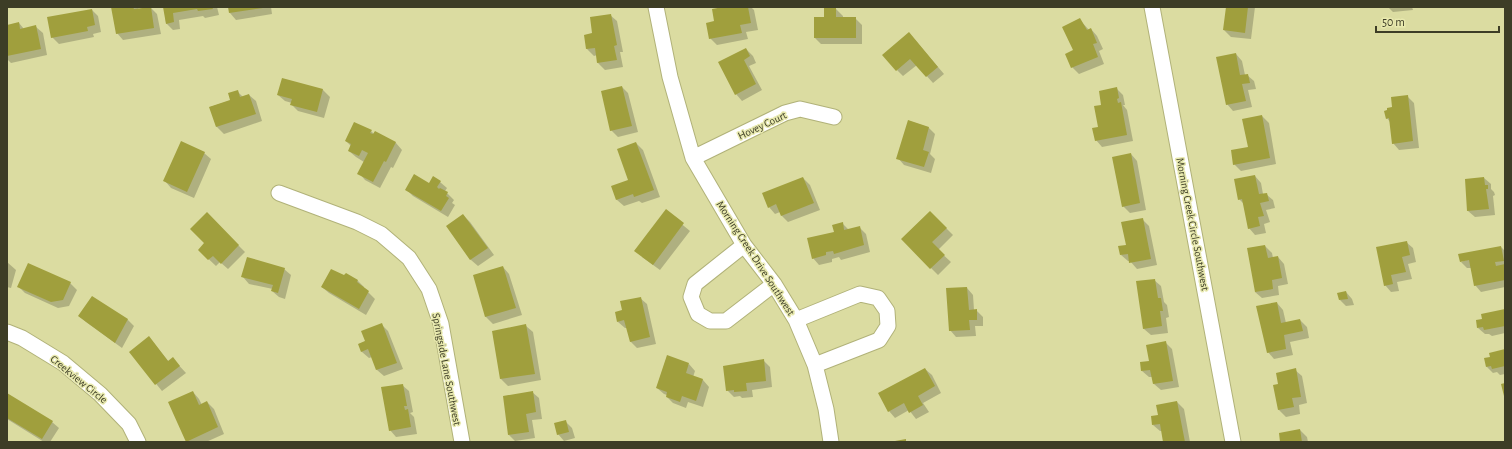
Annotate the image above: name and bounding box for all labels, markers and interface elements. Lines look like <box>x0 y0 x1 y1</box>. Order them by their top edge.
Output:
scale bar <box>1376 8 1499 34</box>
text: 50 m <box>1382 16 1405 28</box>
street label: Hovey Court <box>736 109 789 141</box>
street label: Morning Creek Circle Southwest <box>1174 157 1211 292</box>
street label: Morning Creek Drive Southwest <box>714 199 797 318</box>
street label: Springside Lane Southwest <box>430 312 463 427</box>
street label: Creekview Circle <box>48 353 109 406</box>

